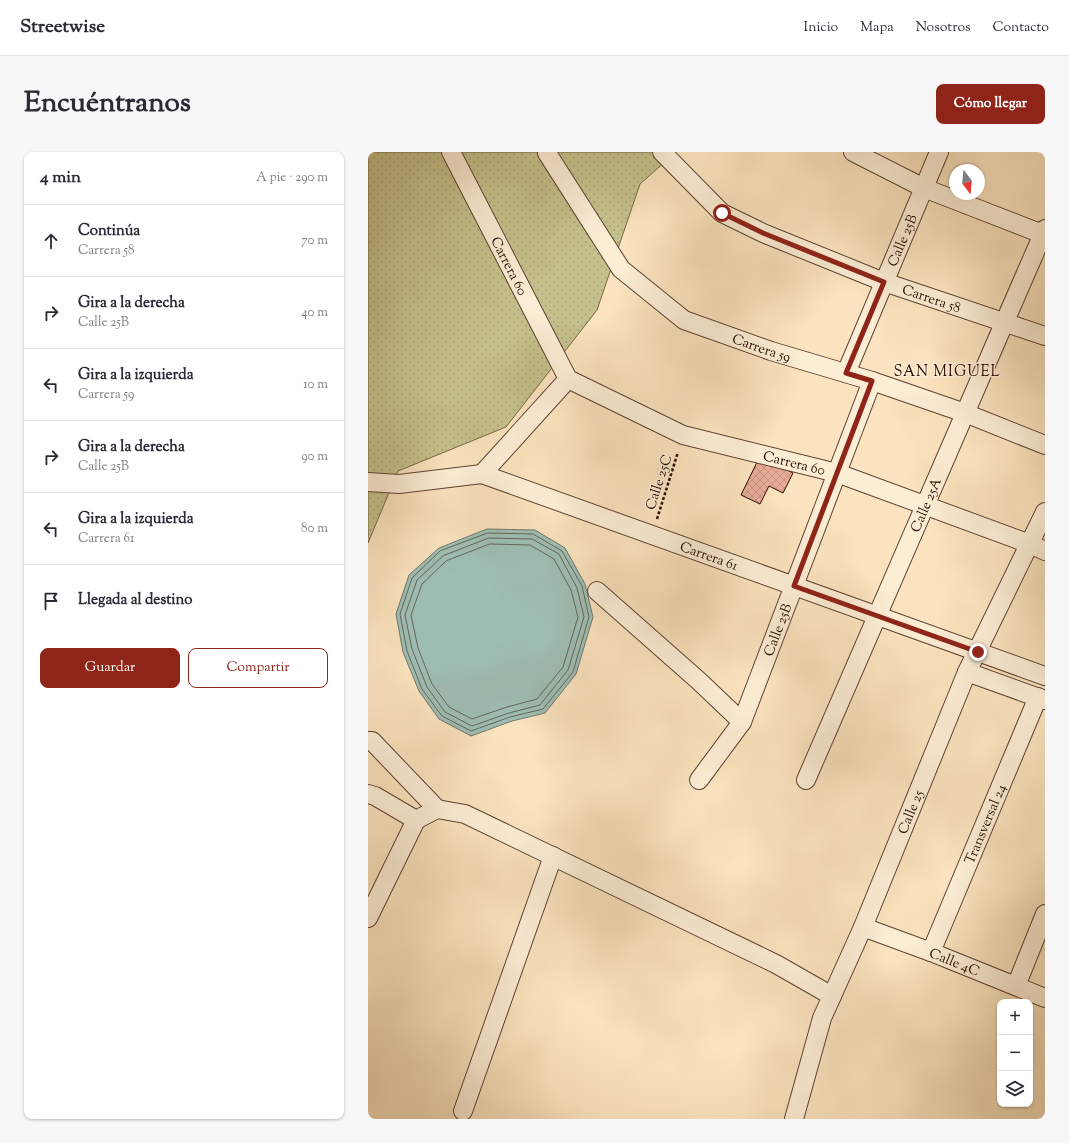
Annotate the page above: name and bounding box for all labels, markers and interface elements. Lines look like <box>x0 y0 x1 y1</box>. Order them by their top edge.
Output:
text: Streetwise <box>20 14 105 41</box>
text: Inicio <box>804 18 838 38</box>
text: Mapa <box>860 18 894 38</box>
text: Nosotros <box>916 18 971 38</box>
text: Contacto <box>993 18 1049 38</box>
text: Encuéntranos <box>24 84 191 124</box>
button: Cómo llegar <box>936 84 1045 124</box>
north arrow <box>949 164 985 200</box>
text: 4 min <box>40 166 81 190</box>
text: A pie · 290 m <box>256 169 328 187</box>
route start <box>713 204 731 222</box>
street label: Calle 25B <box>884 212 924 270</box>
text: Continúa <box>78 221 140 242</box>
icon: ahead <box>40 230 62 252</box>
text: 70 m <box>301 232 328 250</box>
street label: Carrera 60 <box>484 234 531 299</box>
text: Carrera 58 <box>78 242 135 260</box>
street label: Carrera 58 <box>899 281 963 319</box>
text: Gira a la derecha <box>78 293 185 314</box>
icon: right <box>40 302 62 324</box>
text: 40 m <box>301 304 328 322</box>
text: Calle 25B <box>78 314 129 332</box>
street label: Carrera 59 <box>729 330 793 368</box>
district label: SAN MIGUEL <box>893 362 1001 383</box>
text: Gira a la izquierda <box>78 365 194 386</box>
icon: left <box>40 374 62 396</box>
text: 10 m <box>303 376 328 394</box>
text: Carrera 59 <box>78 386 134 404</box>
text: Gira a la derecha <box>78 437 185 458</box>
icon: right <box>40 446 62 468</box>
street label: Carrera 60 <box>761 447 827 482</box>
text: 90 m <box>301 448 328 466</box>
street label: Calle 25C <box>642 452 678 513</box>
text: Calle 25B <box>78 458 129 476</box>
street label: Calle 25A <box>907 475 948 536</box>
text: Gira a la izquierda <box>78 509 194 530</box>
icon: left <box>40 518 62 540</box>
text: 80 m <box>301 520 328 538</box>
text: Carrera 61 <box>78 530 134 548</box>
street label: Carrera 61 <box>677 538 741 577</box>
icon: arrive <box>40 590 62 612</box>
text: Llegada al destino <box>78 590 193 611</box>
street label: Calle 25B <box>760 601 798 660</box>
route end <box>969 643 987 661</box>
button: Guardar <box>40 648 180 688</box>
button: Compartir <box>188 648 328 688</box>
street label: Transversal 24 <box>961 781 1012 868</box>
street label: Calle 25 <box>894 787 930 838</box>
street label: Calle 4C <box>926 944 982 983</box>
map controls <box>997 999 1033 1107</box>
button: + <box>997 999 1033 1035</box>
button: − <box>997 1035 1033 1071</box>
button: layers <box>997 1071 1033 1107</box>

